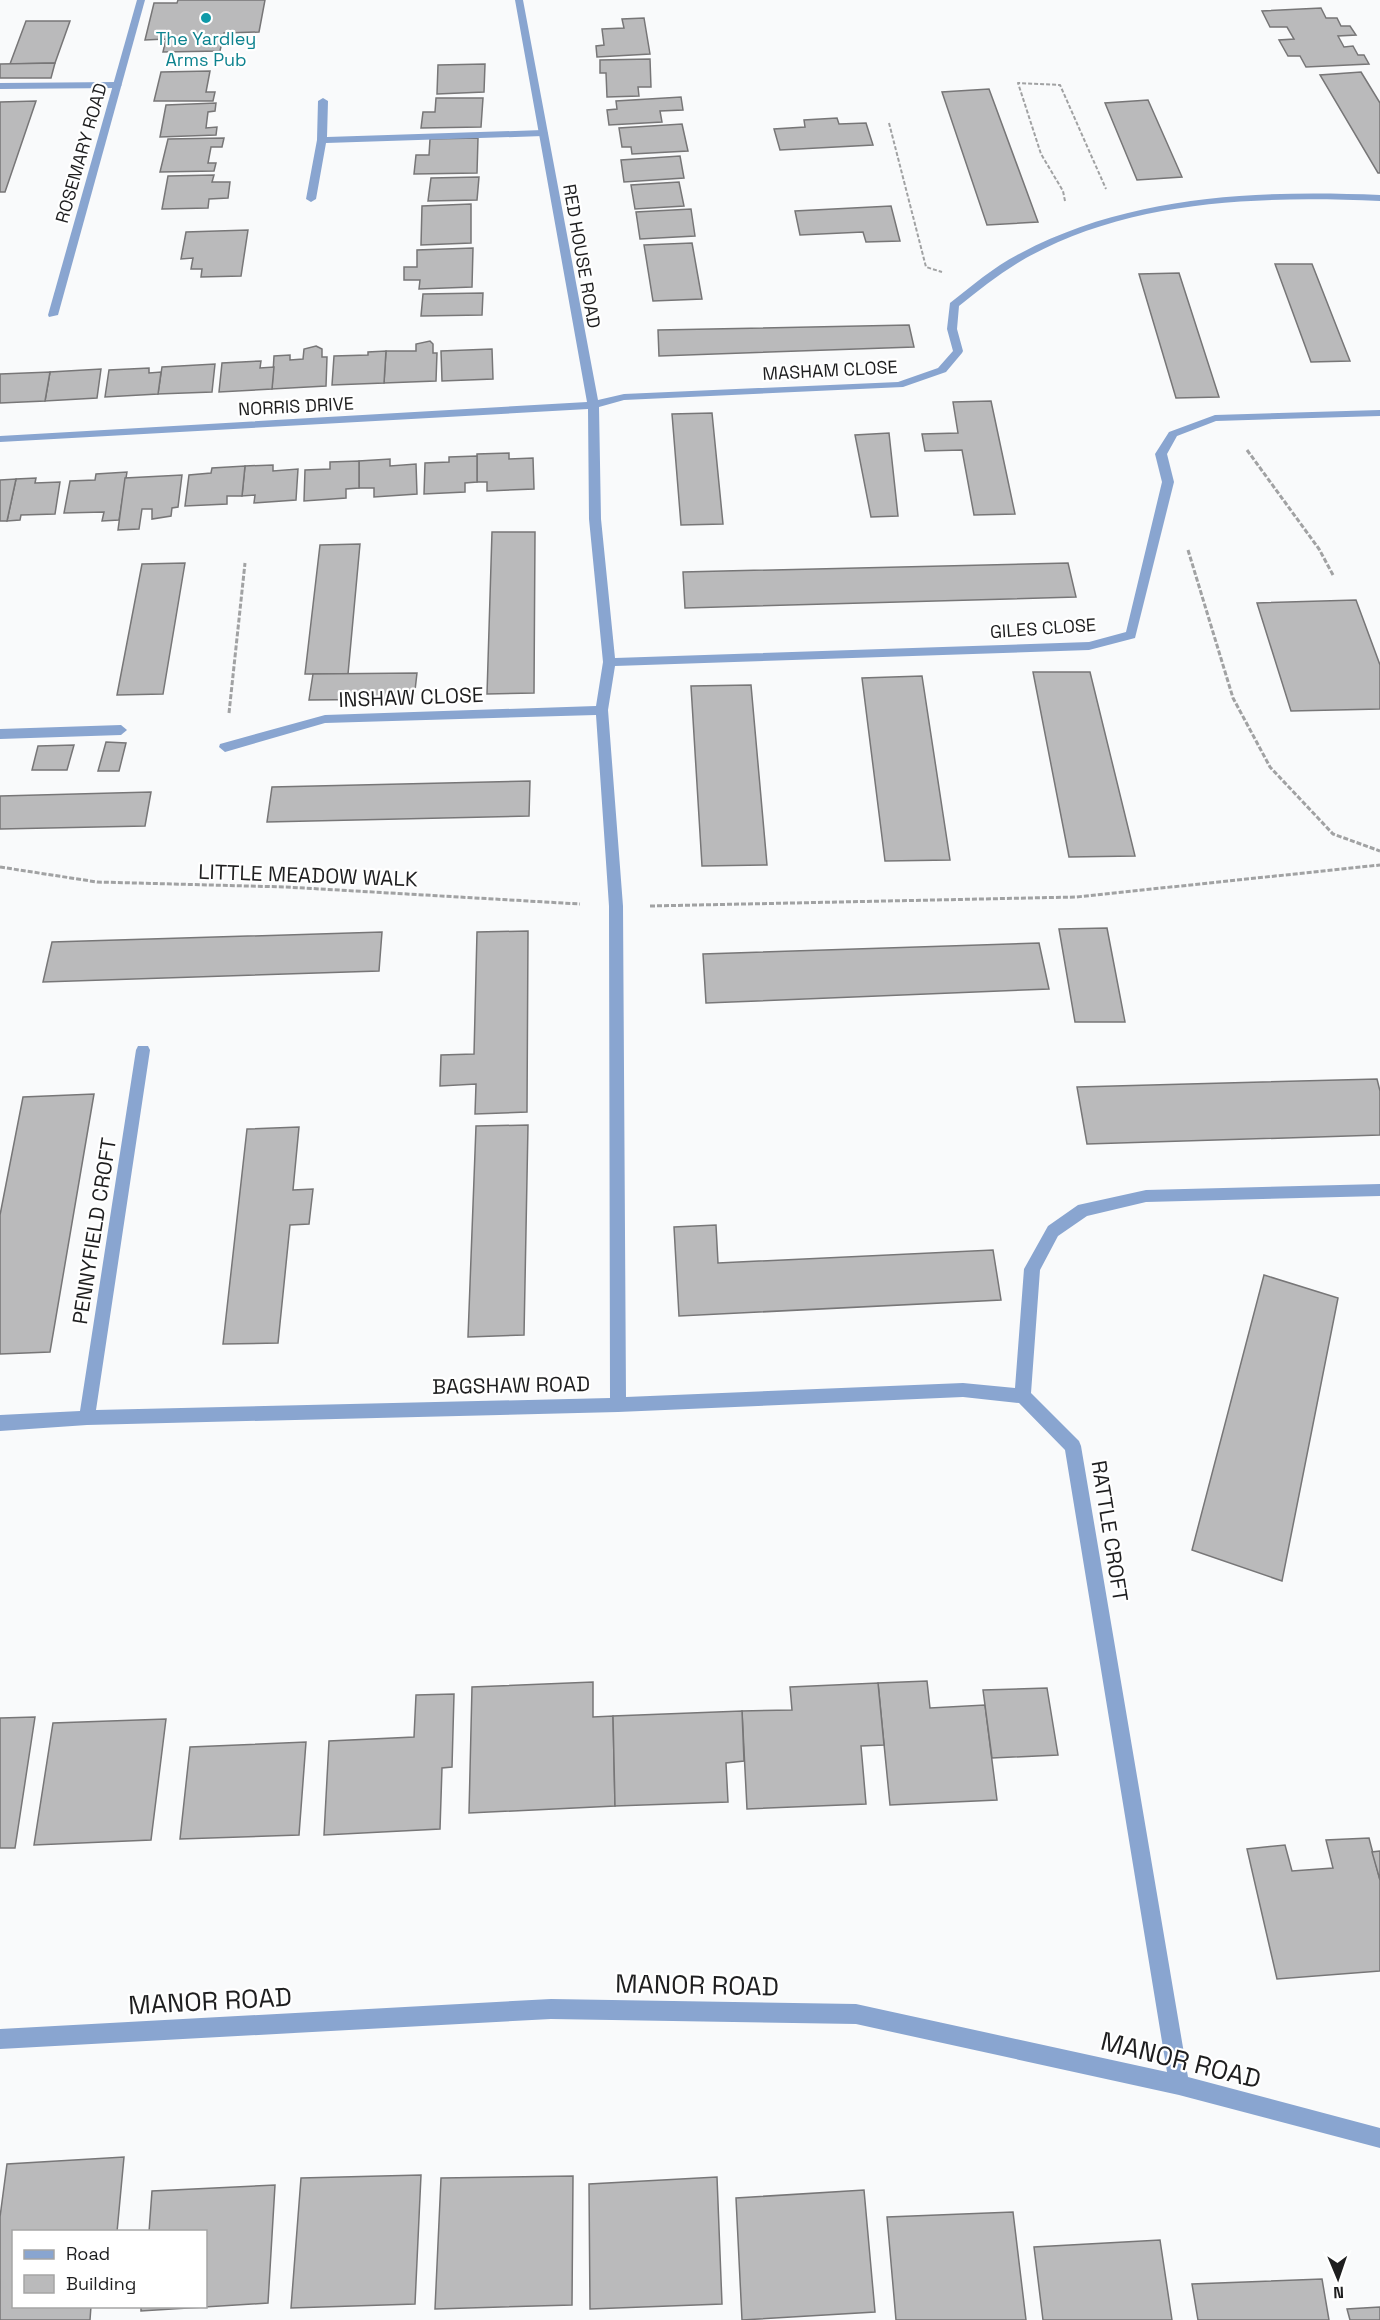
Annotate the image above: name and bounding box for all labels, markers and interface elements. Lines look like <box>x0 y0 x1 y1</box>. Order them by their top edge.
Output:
marker: The Yardley Arms Pub <box>199 11 213 25</box>
place label: The Yardley Arms Pub <box>156 27 256 71</box>
street label: ROSEMARY ROAD <box>50 80 112 226</box>
street label: RED HOUSE ROAD <box>558 182 606 330</box>
street label: MASHAM CLOSE <box>762 355 898 385</box>
street label: NORRIS DRIVE <box>238 391 354 421</box>
street label: GILES CLOSE <box>989 613 1097 643</box>
street label: INSHAW CLOSE <box>338 681 484 713</box>
street label: LITTLE MEADOW WALK <box>198 858 418 892</box>
street label: PENNYFIELD CROFT <box>66 1136 122 1326</box>
street label: BAGSHAW ROAD <box>432 1370 590 1400</box>
street label: RATTLE CROFT <box>1086 1458 1134 1604</box>
street label: MANOR ROAD <box>615 1967 779 2003</box>
street label: MANOR ROAD <box>127 1980 293 2022</box>
street label: MANOR ROAD <box>1097 2024 1265 2096</box>
legend <box>12 2230 207 2308</box>
text: Road <box>66 2242 110 2265</box>
north arrow <box>1308 2248 1368 2308</box>
text: Building <box>66 2272 136 2295</box>
text: N <box>1333 2282 1344 2303</box>

